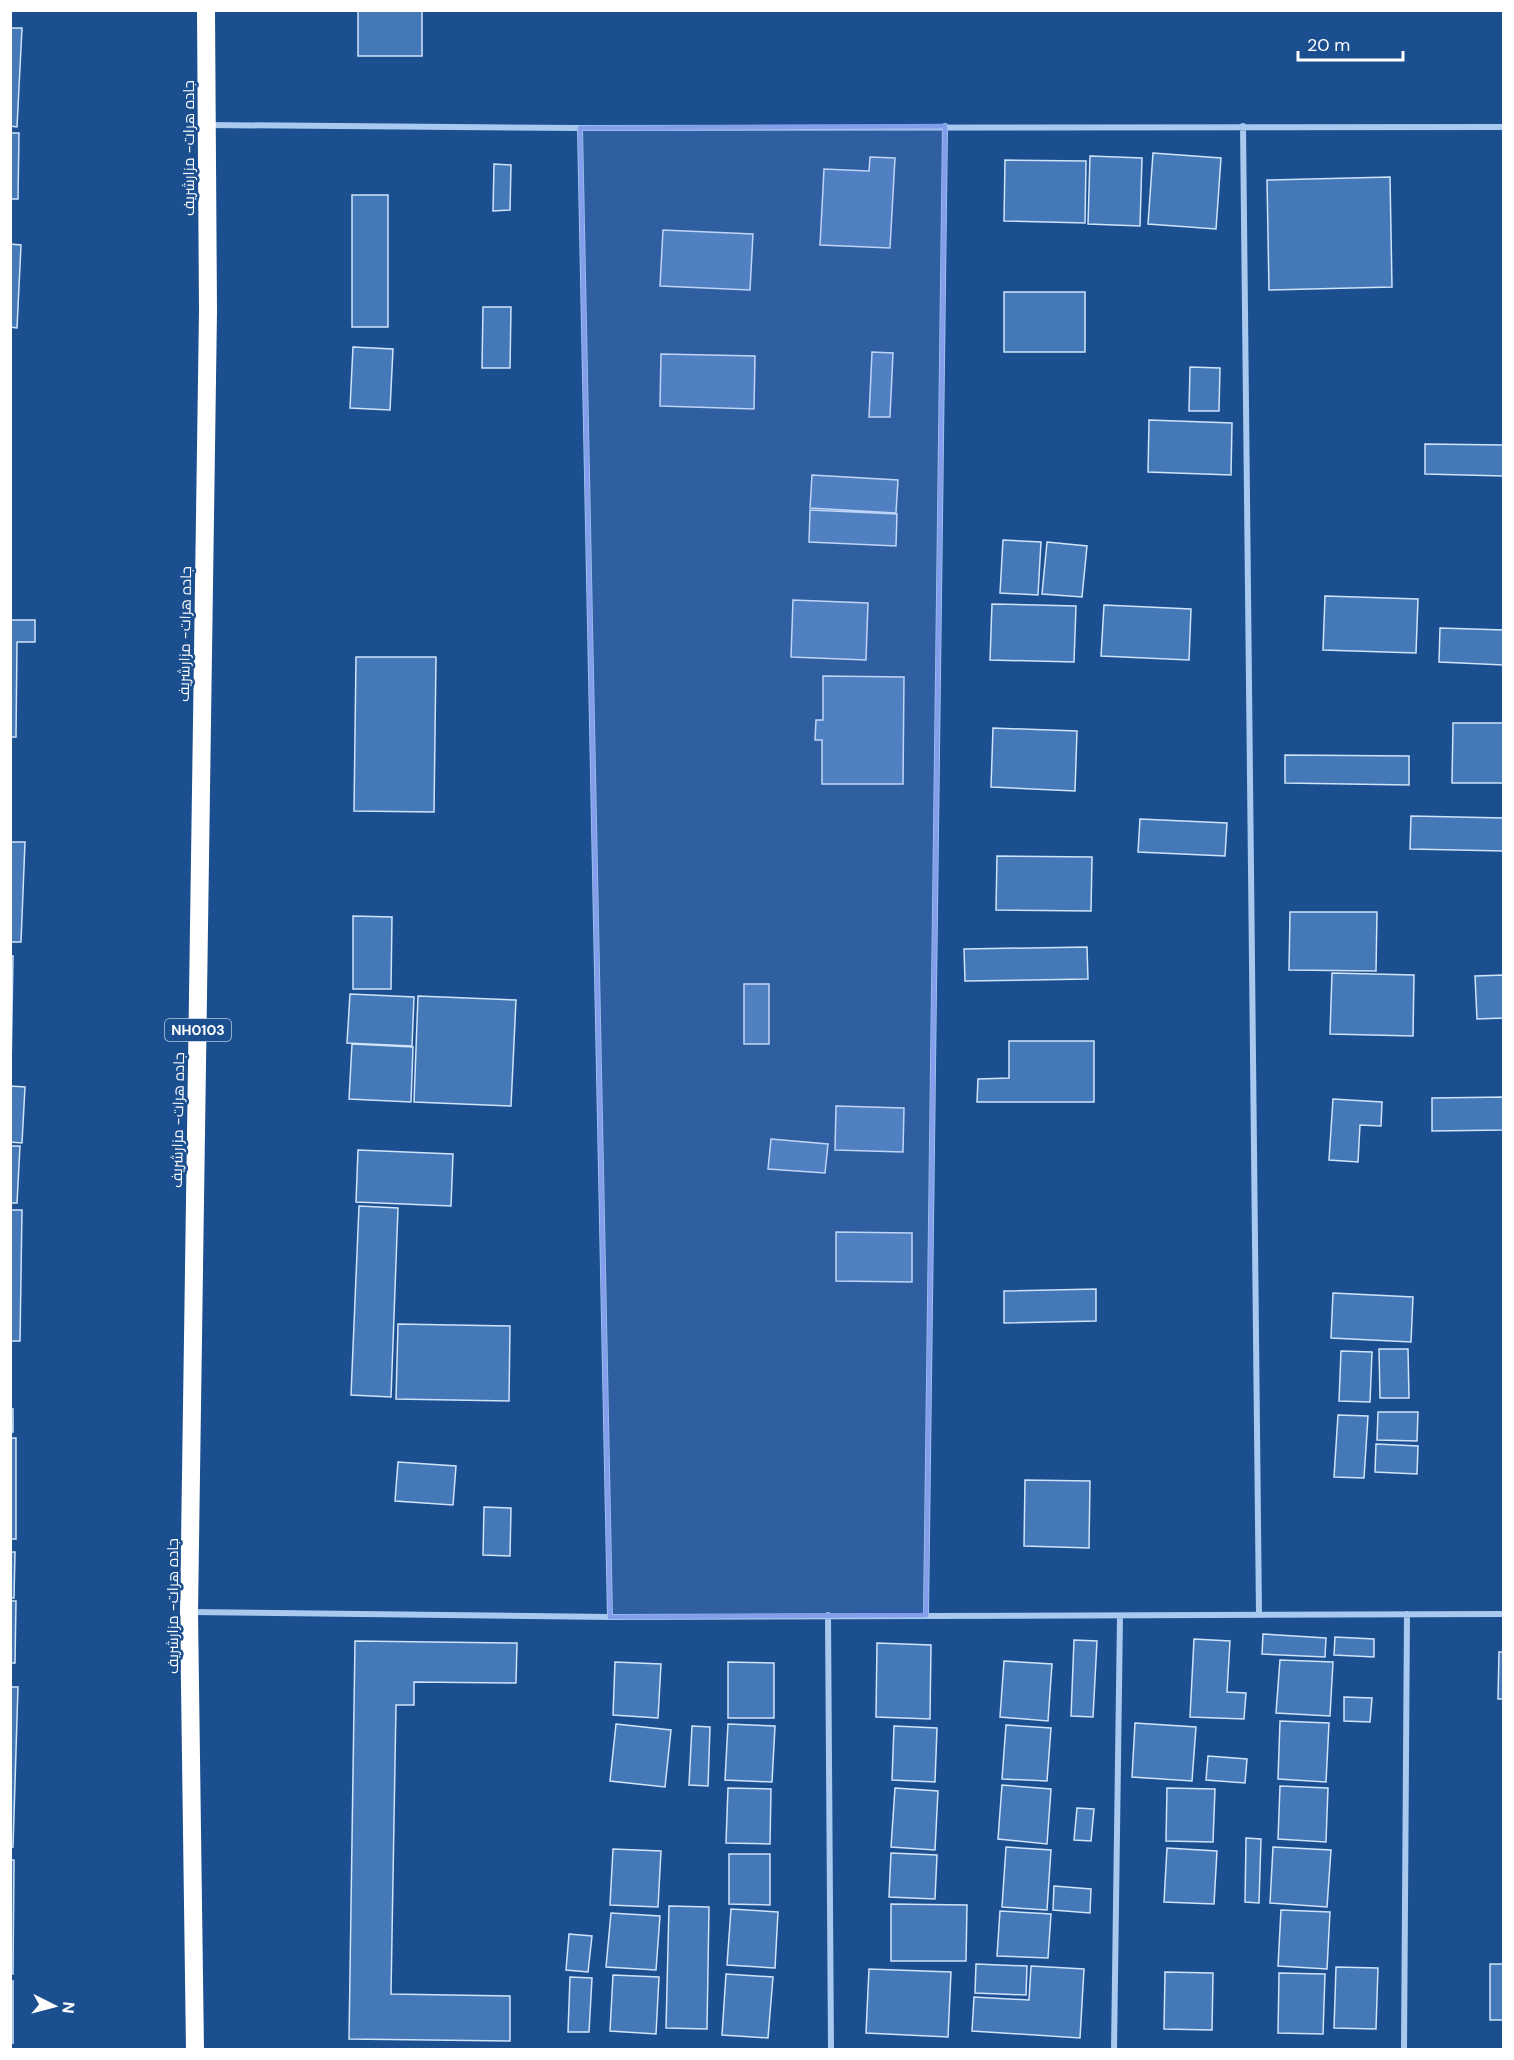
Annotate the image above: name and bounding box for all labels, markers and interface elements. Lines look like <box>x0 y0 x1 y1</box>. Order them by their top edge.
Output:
scale bar <box>1298 24 1403 62</box>
text: 20 m <box>1307 33 1350 57</box>
street label: جاده هرات- مزارشریف <box>179 80 199 216</box>
street label: جاده هرات- مزارشریف <box>174 566 196 702</box>
road number: NH0103 <box>165 1019 231 1041</box>
street label: جاده هرات- مزارشریف <box>167 1052 189 1188</box>
street label: جاده هرات- مزارشریف <box>163 1538 183 1674</box>
north arrow <box>24 1976 84 2036</box>
text: N <box>57 2001 79 2014</box>

